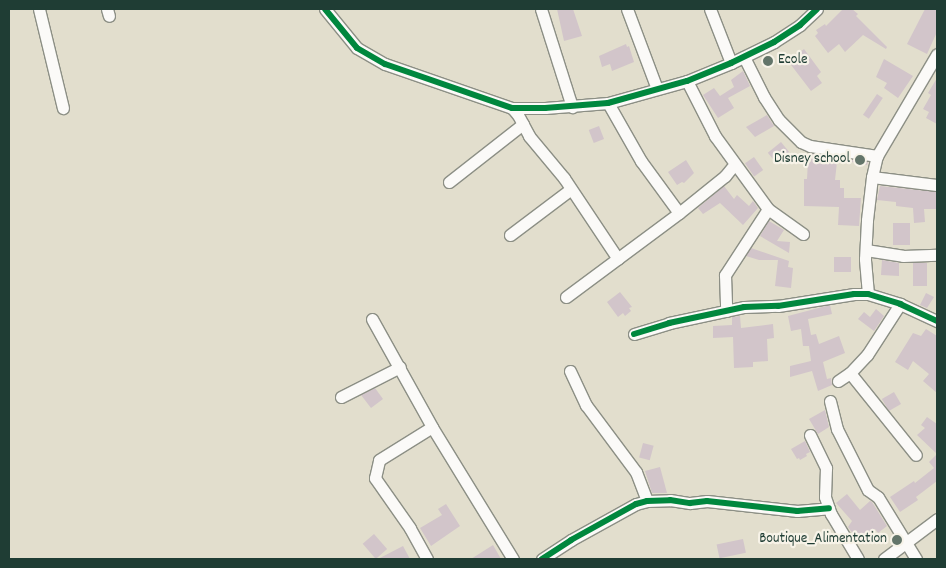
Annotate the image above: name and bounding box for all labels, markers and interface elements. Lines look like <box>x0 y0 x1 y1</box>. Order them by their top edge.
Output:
place label: Ecole <box>778 52 808 70</box>
marker: Ecole <box>762 55 774 67</box>
place label: Disney school <box>774 151 850 169</box>
marker: Disney school <box>854 154 866 166</box>
place label: Boutique_Alimentation <box>759 531 887 549</box>
marker: Boutique_Alimentation <box>891 534 903 546</box>

